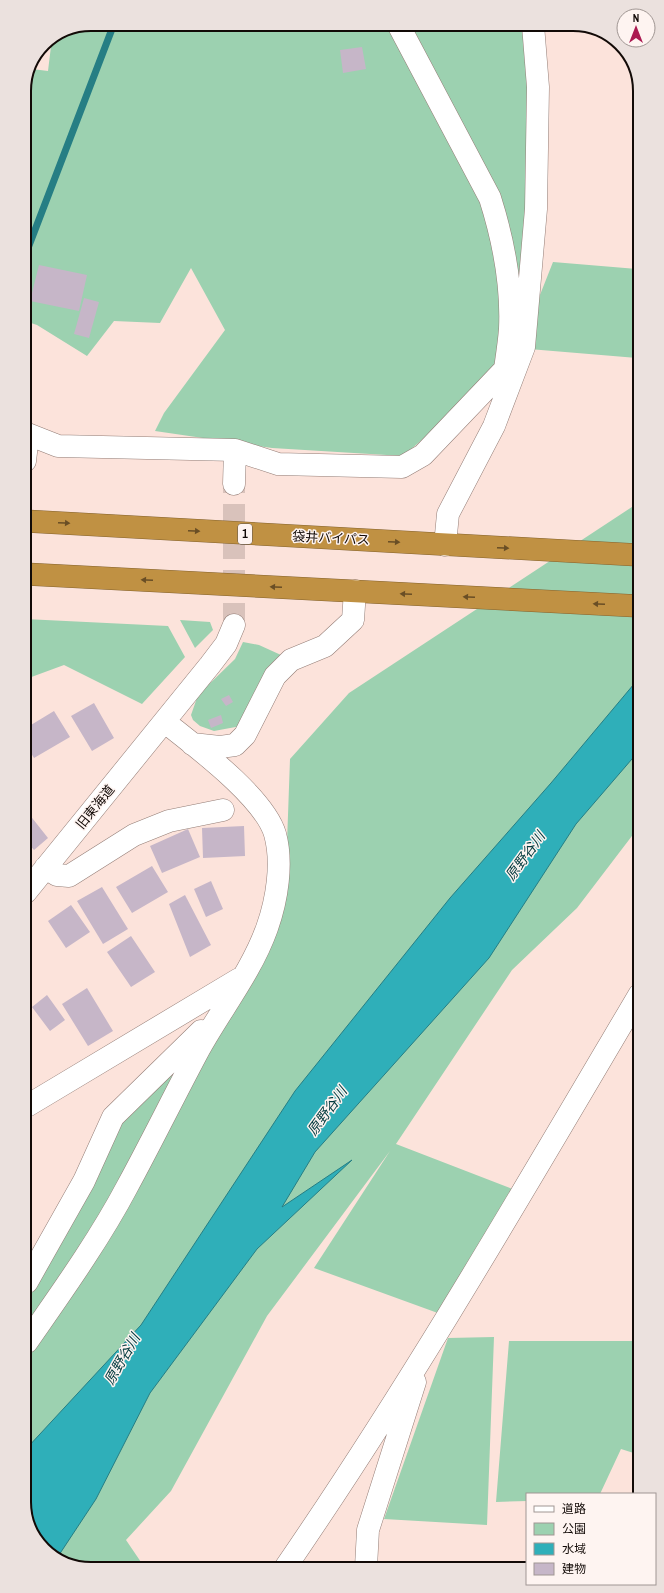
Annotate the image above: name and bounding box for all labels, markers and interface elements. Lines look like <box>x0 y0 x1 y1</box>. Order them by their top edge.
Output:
north arrow <box>616 8 656 48</box>
text: N <box>633 11 639 25</box>
one-way arrow <box>58 520 70 527</box>
road number: 1 <box>238 524 252 544</box>
one-way arrow <box>188 527 200 534</box>
street label: 袋井バイパス <box>292 527 370 549</box>
one-way arrow <box>388 539 401 545</box>
one-way arrow <box>497 544 509 551</box>
one-way arrow <box>140 577 153 583</box>
one-way arrow <box>270 583 282 590</box>
one-way arrow <box>400 590 412 597</box>
one-way arrow <box>462 594 475 600</box>
one-way arrow <box>592 601 605 607</box>
street label: 旧東海道 <box>72 781 118 833</box>
water label: 原野谷川 <box>501 826 550 884</box>
water label: 原野谷川 <box>303 1081 352 1139</box>
water label: 原野谷川 <box>100 1329 145 1388</box>
legend <box>526 1493 656 1585</box>
text: 道路 <box>562 1501 586 1517</box>
text: 公園 <box>562 1521 586 1537</box>
text: 水域 <box>562 1541 586 1557</box>
text: 建物 <box>562 1561 586 1577</box>

